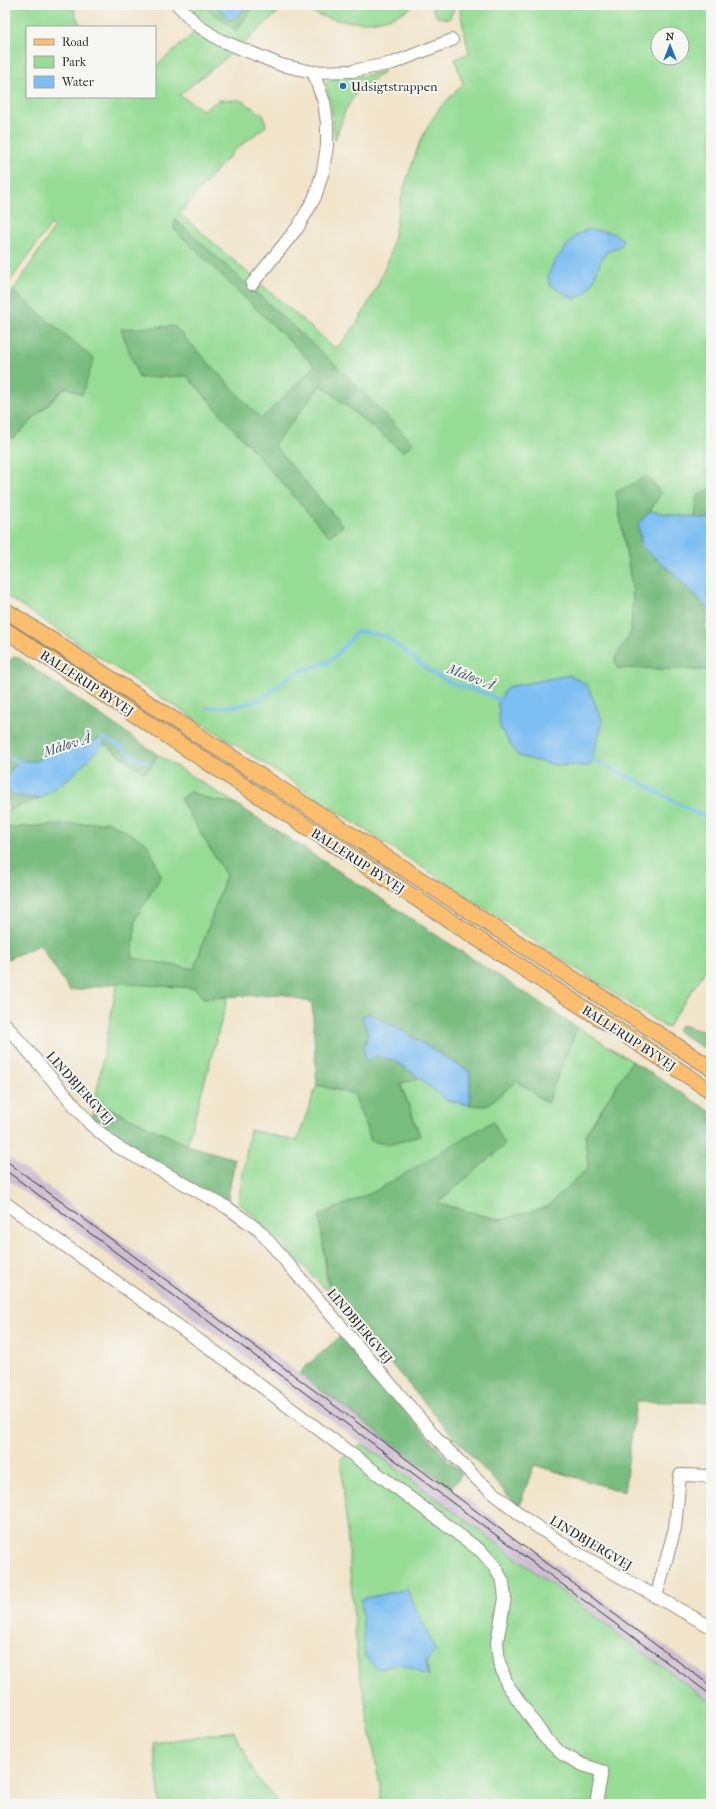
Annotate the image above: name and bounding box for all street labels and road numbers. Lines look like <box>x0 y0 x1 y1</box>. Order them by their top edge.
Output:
street label: BALLERUP BYVEJ <box>37 647 137 719</box>
street label: BALLERUP BYVEJ <box>308 825 408 897</box>
street label: BALLERUP BYVEJ <box>579 1002 679 1074</box>
street label: LINDBJERGVEJ <box>43 1048 117 1128</box>
street label: LINDBJERGVEJ <box>324 1285 396 1367</box>
street label: LINDBJERGVEJ <box>547 1513 635 1573</box>

